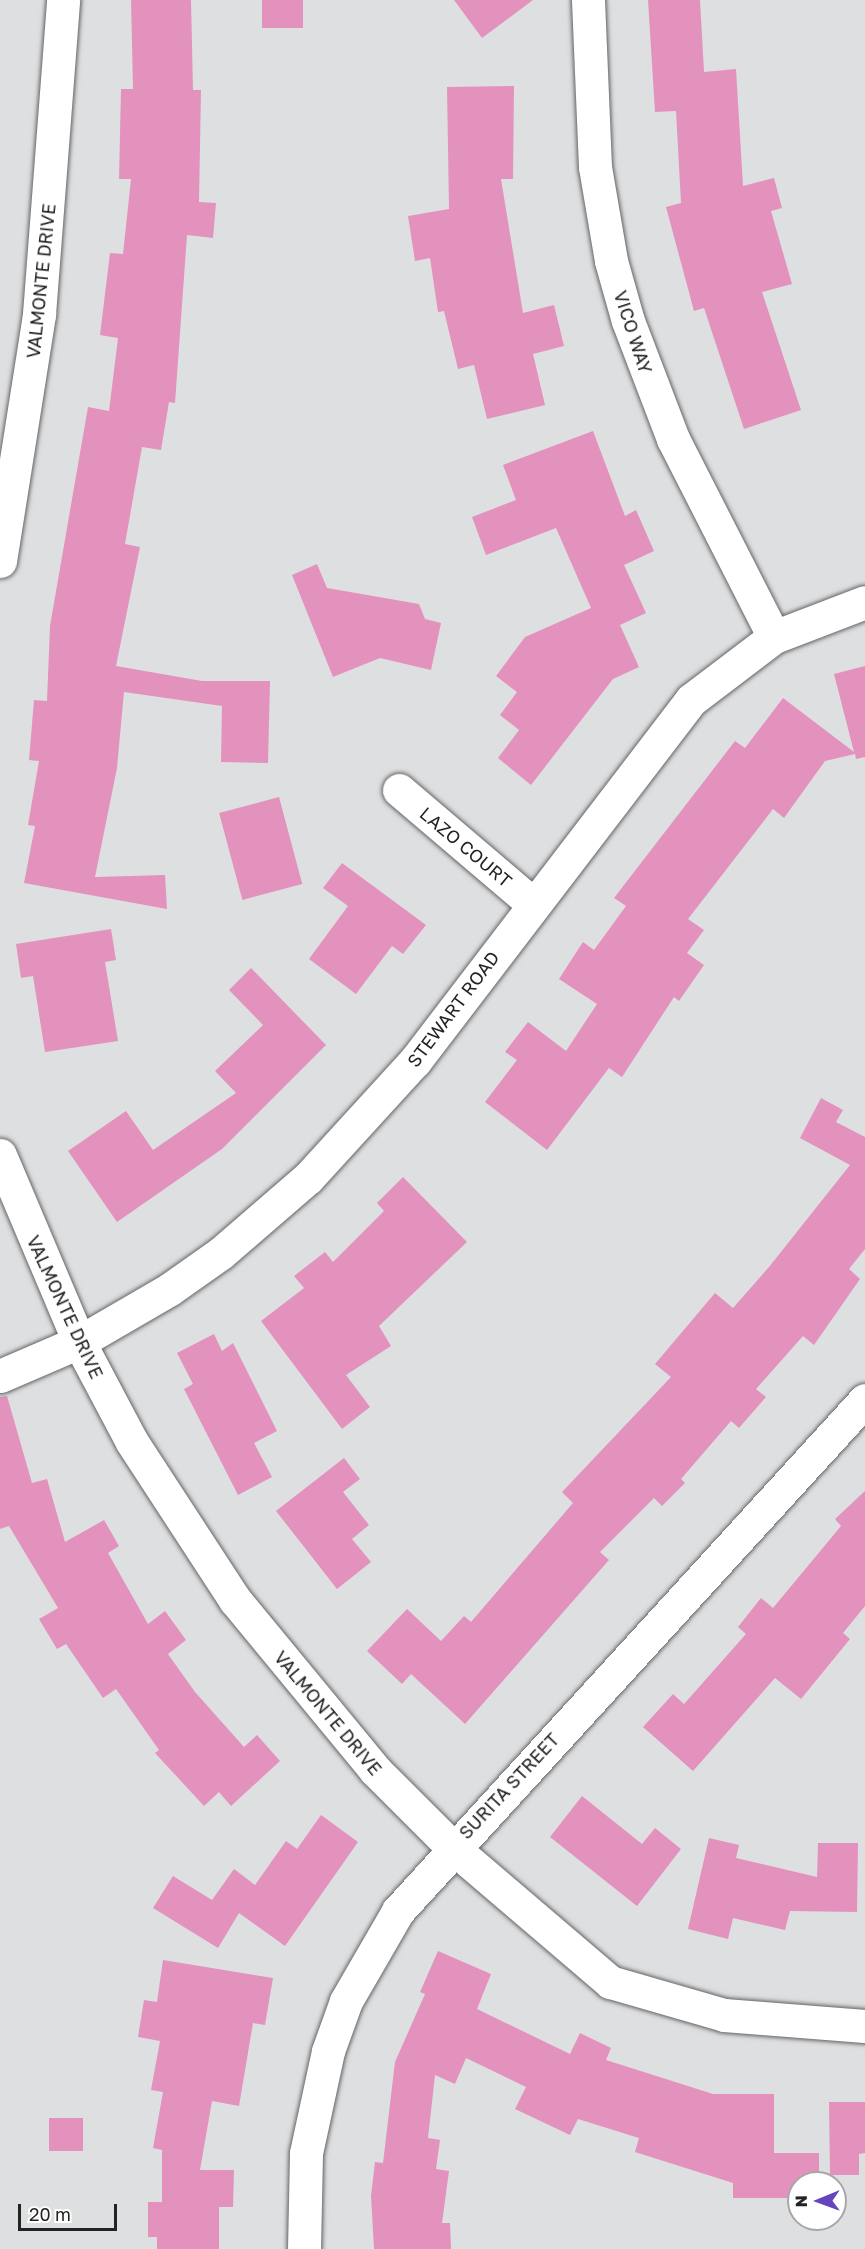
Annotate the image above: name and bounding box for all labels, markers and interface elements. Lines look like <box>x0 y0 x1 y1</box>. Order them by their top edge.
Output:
street label: VALMONTE DRIVE <box>22 203 60 359</box>
street label: VICO WAY <box>609 288 657 376</box>
street label: LAZO COURT <box>416 802 516 892</box>
street label: STEWART ROAD <box>402 947 504 1071</box>
street label: VALMONTE DRIVE <box>22 1232 108 1382</box>
street label: VALMONTE DRIVE <box>270 1647 386 1779</box>
street label: SURITA STREET <box>454 1729 564 1843</box>
north arrow <box>787 2171 847 2231</box>
scale bar <box>21 2192 120 2230</box>
text: N <box>791 2195 811 2208</box>
text: 20 m <box>29 2203 71 2225</box>

